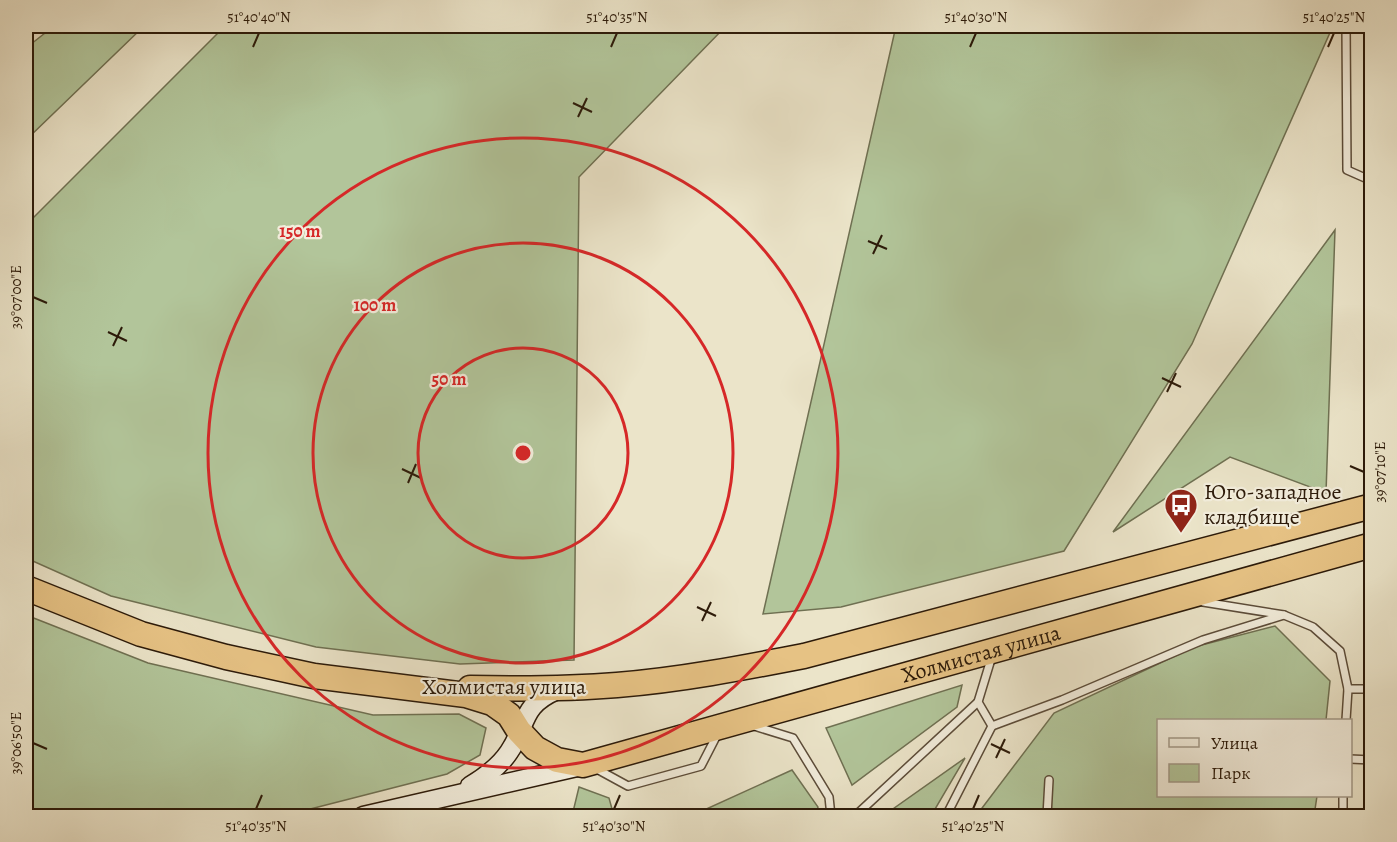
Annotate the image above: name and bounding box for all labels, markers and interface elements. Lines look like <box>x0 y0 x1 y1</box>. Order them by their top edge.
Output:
text: 51°40'40"N <box>227 7 291 27</box>
text: 51°40'35"N <box>586 7 648 27</box>
text: 51°40'30"N <box>944 7 1008 27</box>
text: 51°40'25"N <box>1303 7 1365 27</box>
text: 150 m <box>279 219 321 243</box>
text: 39°07'00"E <box>6 265 26 329</box>
text: 100 m <box>354 293 396 317</box>
text: 50 m <box>432 367 466 391</box>
text: 39°07'10"E <box>1370 442 1390 503</box>
centre of rings <box>513 443 533 463</box>
place label: Юго-западное кладбище <box>1204 477 1342 532</box>
bus stop icon: Юго-западное кладбище <box>1163 487 1199 534</box>
street label: Холмистая улица <box>898 617 1065 691</box>
street label: Холмистая улица <box>422 672 587 702</box>
text: 39°06'50"E <box>6 712 26 774</box>
legend <box>1157 719 1352 797</box>
text: Улица <box>1211 731 1259 755</box>
text: Парк <box>1211 761 1251 785</box>
text: 51°40'35"N <box>225 816 287 836</box>
text: 51°40'30"N <box>582 816 646 836</box>
text: 51°40'25"N <box>942 816 1004 836</box>

